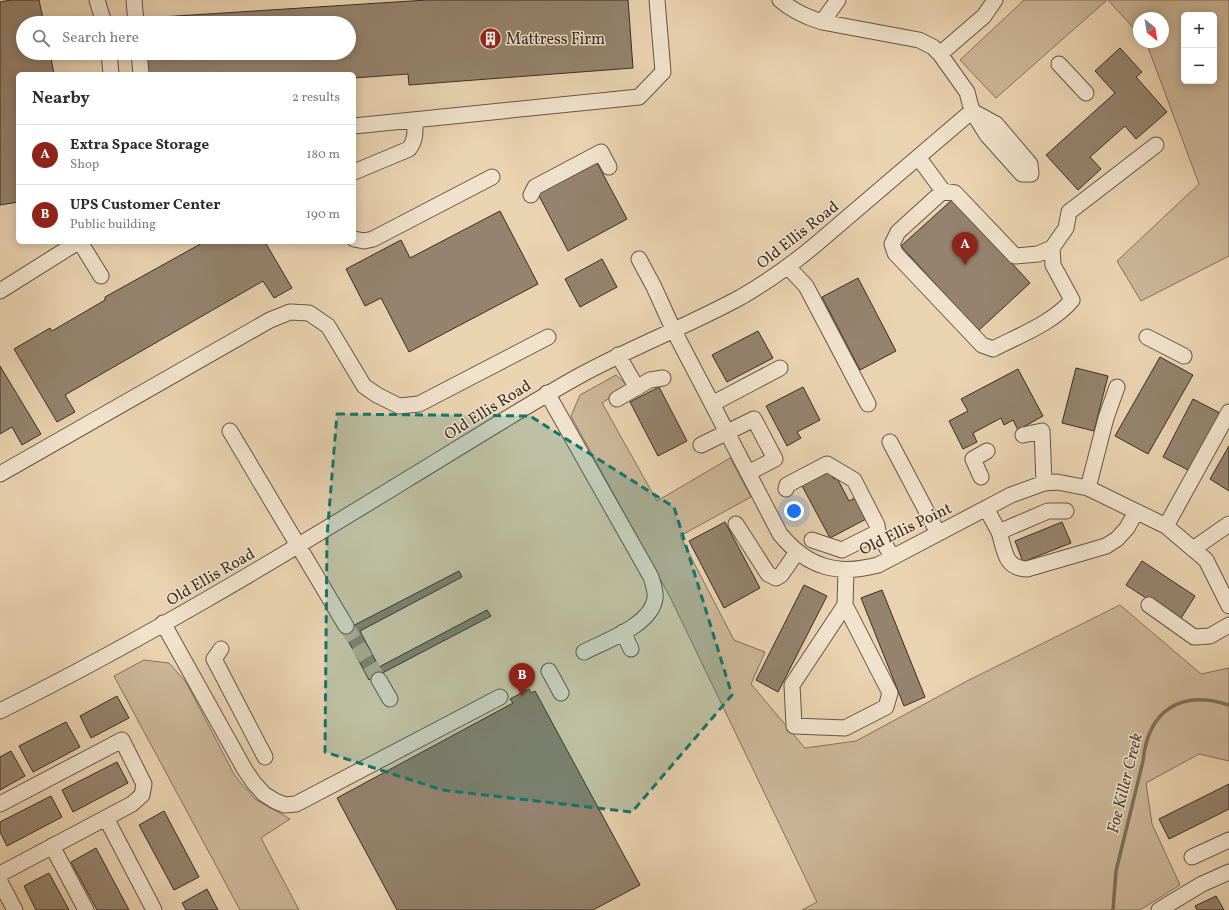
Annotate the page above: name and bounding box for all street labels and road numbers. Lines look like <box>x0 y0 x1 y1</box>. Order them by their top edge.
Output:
street label: Old Ellis Road <box>752 196 844 275</box>
street label: Old Ellis Road <box>440 375 536 446</box>
street label: Old Ellis Point <box>856 498 956 562</box>
street label: Old Ellis Road <box>163 543 259 612</box>

